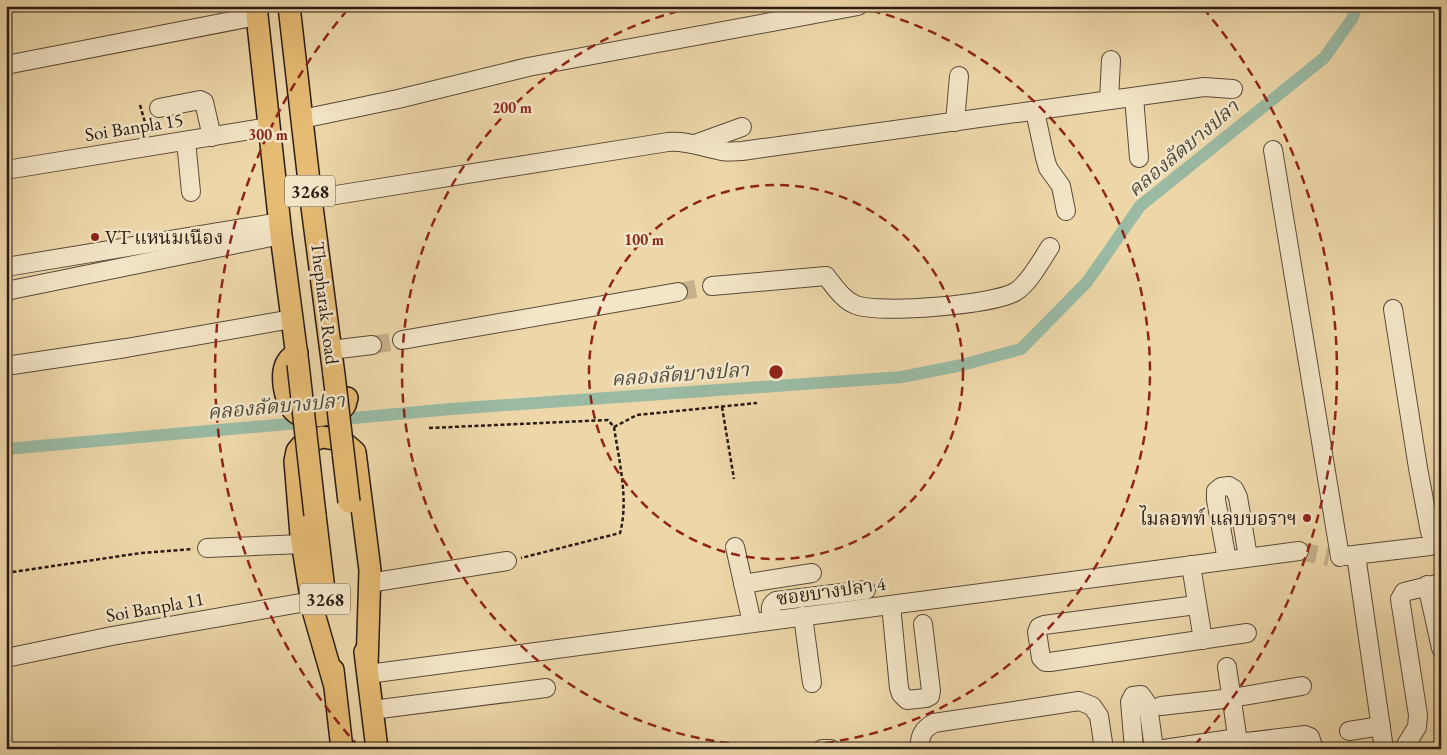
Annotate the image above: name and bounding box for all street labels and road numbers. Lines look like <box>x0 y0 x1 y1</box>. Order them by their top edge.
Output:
street label: Soi Banpla 15 <box>83 107 185 147</box>
road number: 3268 <box>285 176 335 207</box>
street label: Thepharak Road <box>305 240 345 366</box>
street label: ซอยบางปลา 4 <box>775 571 888 611</box>
road number: 3268 <box>300 584 350 614</box>
street label: Soi Banpla 11 <box>104 586 206 628</box>

